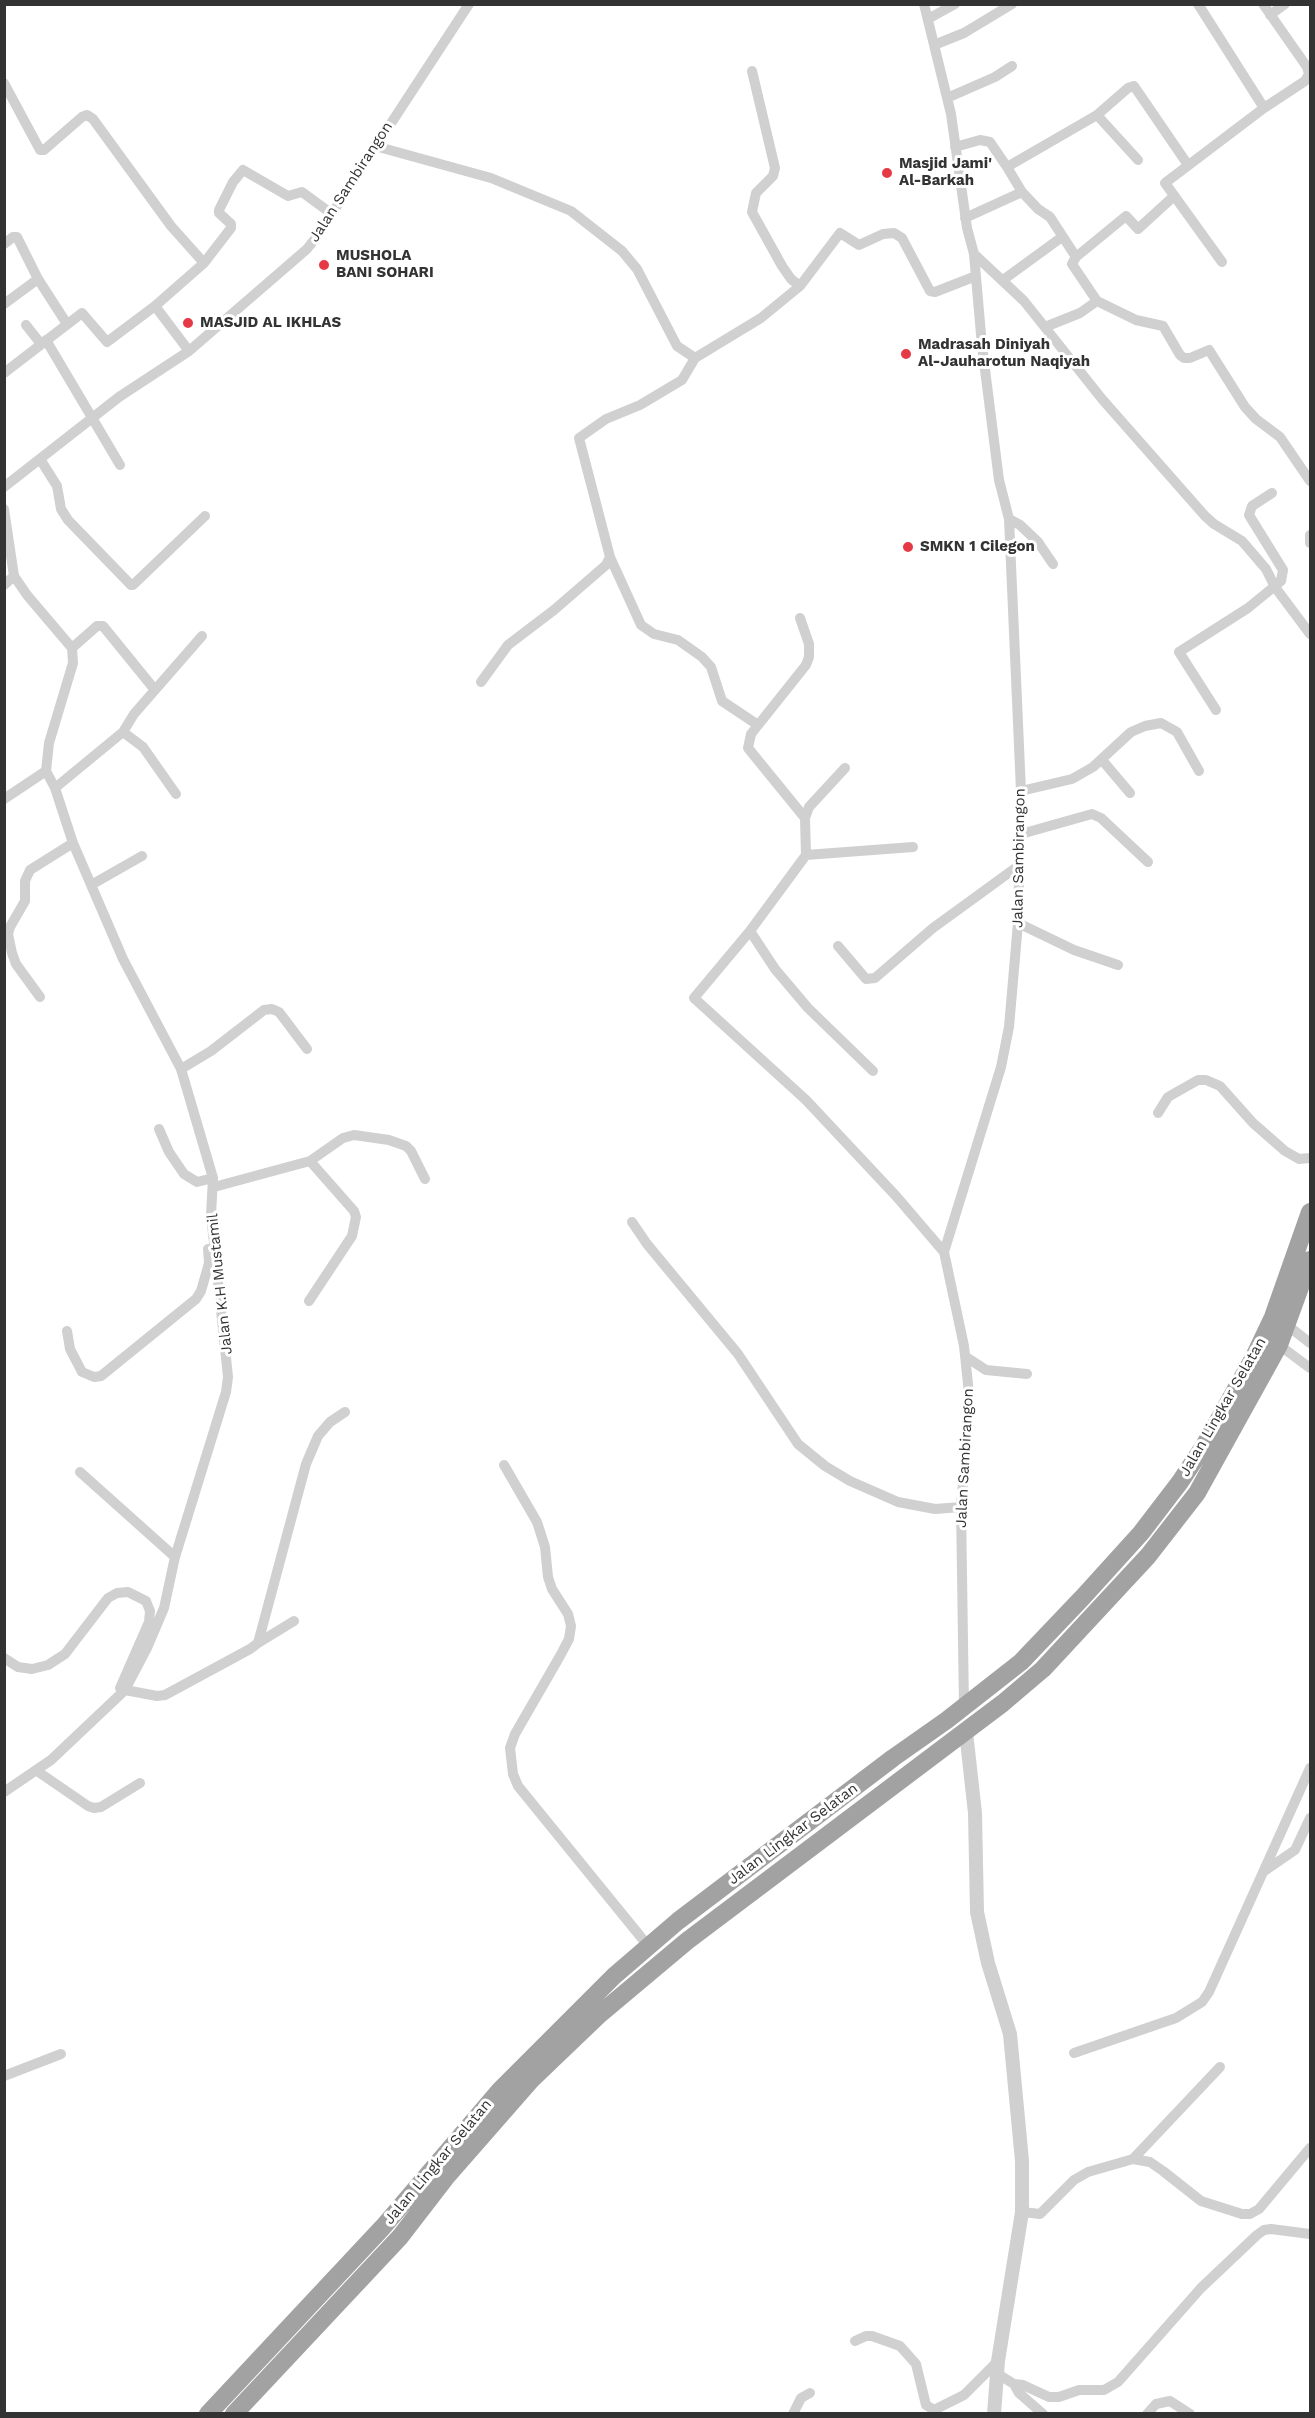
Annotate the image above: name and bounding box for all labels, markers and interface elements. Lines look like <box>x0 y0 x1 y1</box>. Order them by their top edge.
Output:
street label: Jalan Sambirangon <box>305 118 397 246</box>
place label: Masjid Jami' Al-Barkah <box>899 155 992 190</box>
marker: Masjid Jami' Al-Barkah <box>880 166 894 180</box>
place label: MUSHOLA BANI SOHARI <box>336 247 434 282</box>
marker: MUSHOLA BANI SOHARI <box>317 258 331 272</box>
place label: MASJID AL IKHLAS <box>200 314 341 332</box>
marker: MASJID AL IKHLAS <box>181 316 195 330</box>
place label: Madrasah Diniyah Al-Jauharotun Naqiyah <box>918 336 1090 371</box>
marker: Madrasah Diniyah Al-Jauharotun Naqiyah <box>899 347 913 361</box>
place label: SMKN 1 Cilegon <box>920 538 1035 556</box>
marker: SMKN 1 Cilegon <box>901 540 915 554</box>
street label: Jalan Sambirangon <box>1009 788 1029 928</box>
street label: Jalan K.H Mustamil <box>204 1213 236 1355</box>
street label: Jalan Lingkar Selatan <box>1176 1334 1270 1480</box>
street label: Jalan Sambirangon <box>952 1388 978 1528</box>
street label: Jalan Lingkar Selatan <box>725 1779 861 1889</box>
street label: Jalan Lingkar Selatan <box>380 2096 496 2228</box>

